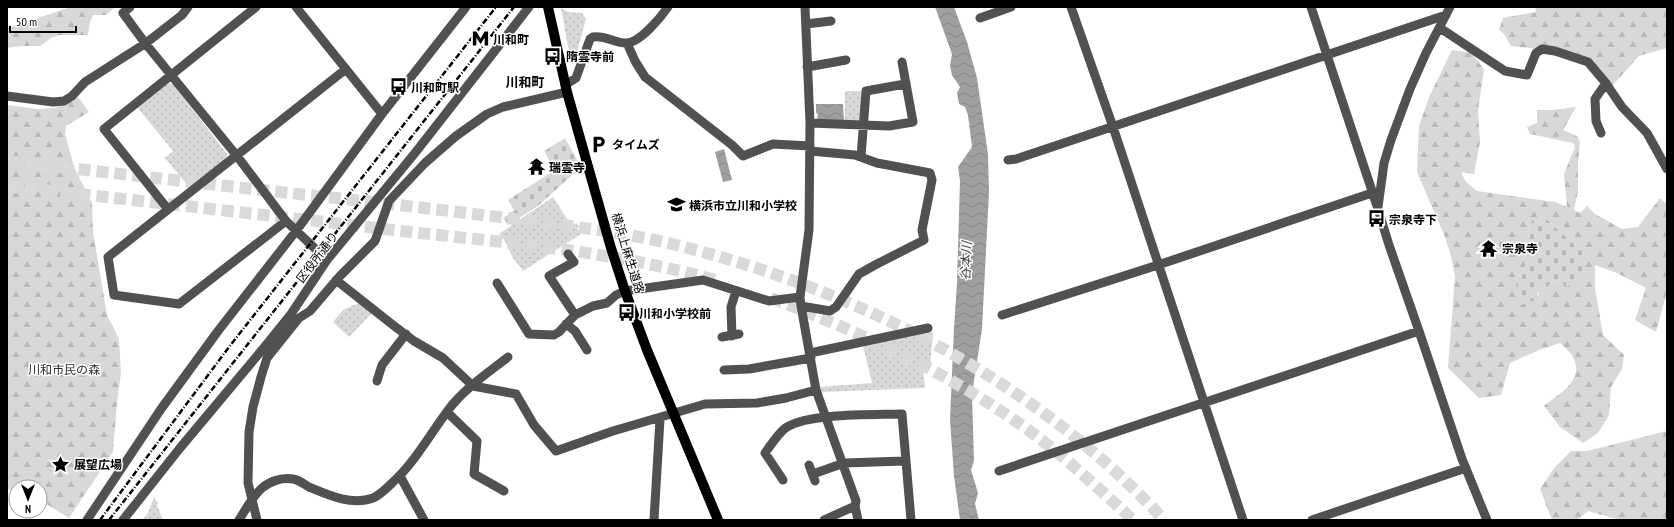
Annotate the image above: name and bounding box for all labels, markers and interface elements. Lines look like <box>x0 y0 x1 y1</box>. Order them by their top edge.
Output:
scale bar <box>10 8 76 34</box>
text: 50 m <box>16 14 37 29</box>
metro station icon: 川和町 <box>470 29 490 49</box>
place label: 川和町 <box>493 32 529 47</box>
bus stop icon: 隋雲寺前 <box>543 46 563 66</box>
place label: 隋雲寺前 <box>566 49 614 64</box>
district label: 川和町 <box>505 74 545 91</box>
bus stop icon: 川和町駅 <box>388 77 408 97</box>
place label: 川和町駅 <box>411 80 459 95</box>
parking icon: タイムズ <box>589 134 609 154</box>
place label: タイムズ <box>612 137 660 152</box>
temple icon: 瑞雲寺 <box>526 157 546 177</box>
place label: 瑞雲寺 <box>549 160 585 175</box>
school or university icon: 横浜市立川和小学校 <box>666 195 686 215</box>
place label: 横浜市立川和小学校 <box>689 198 797 213</box>
bus stop icon: 宗泉寺下 <box>1366 209 1386 229</box>
street label: 横浜上麻生道路 <box>609 211 647 295</box>
place label: 宗泉寺下 <box>1389 212 1437 227</box>
street label: 区役所通り <box>293 229 341 285</box>
temple icon: 宗泉寺 <box>1479 238 1499 258</box>
water label: 谷本川 <box>956 239 976 281</box>
place label: 宗泉寺 <box>1502 241 1538 256</box>
bus stop icon: 川和小学校前 <box>616 303 636 323</box>
place label: 川和小学校前 <box>639 306 711 321</box>
park label: 川和市民の森 <box>28 362 100 377</box>
place icon: 展望広場 <box>51 454 71 474</box>
place label: 展望広場 <box>74 457 122 472</box>
north arrow <box>8 479 48 519</box>
text: N <box>25 502 31 516</box>

